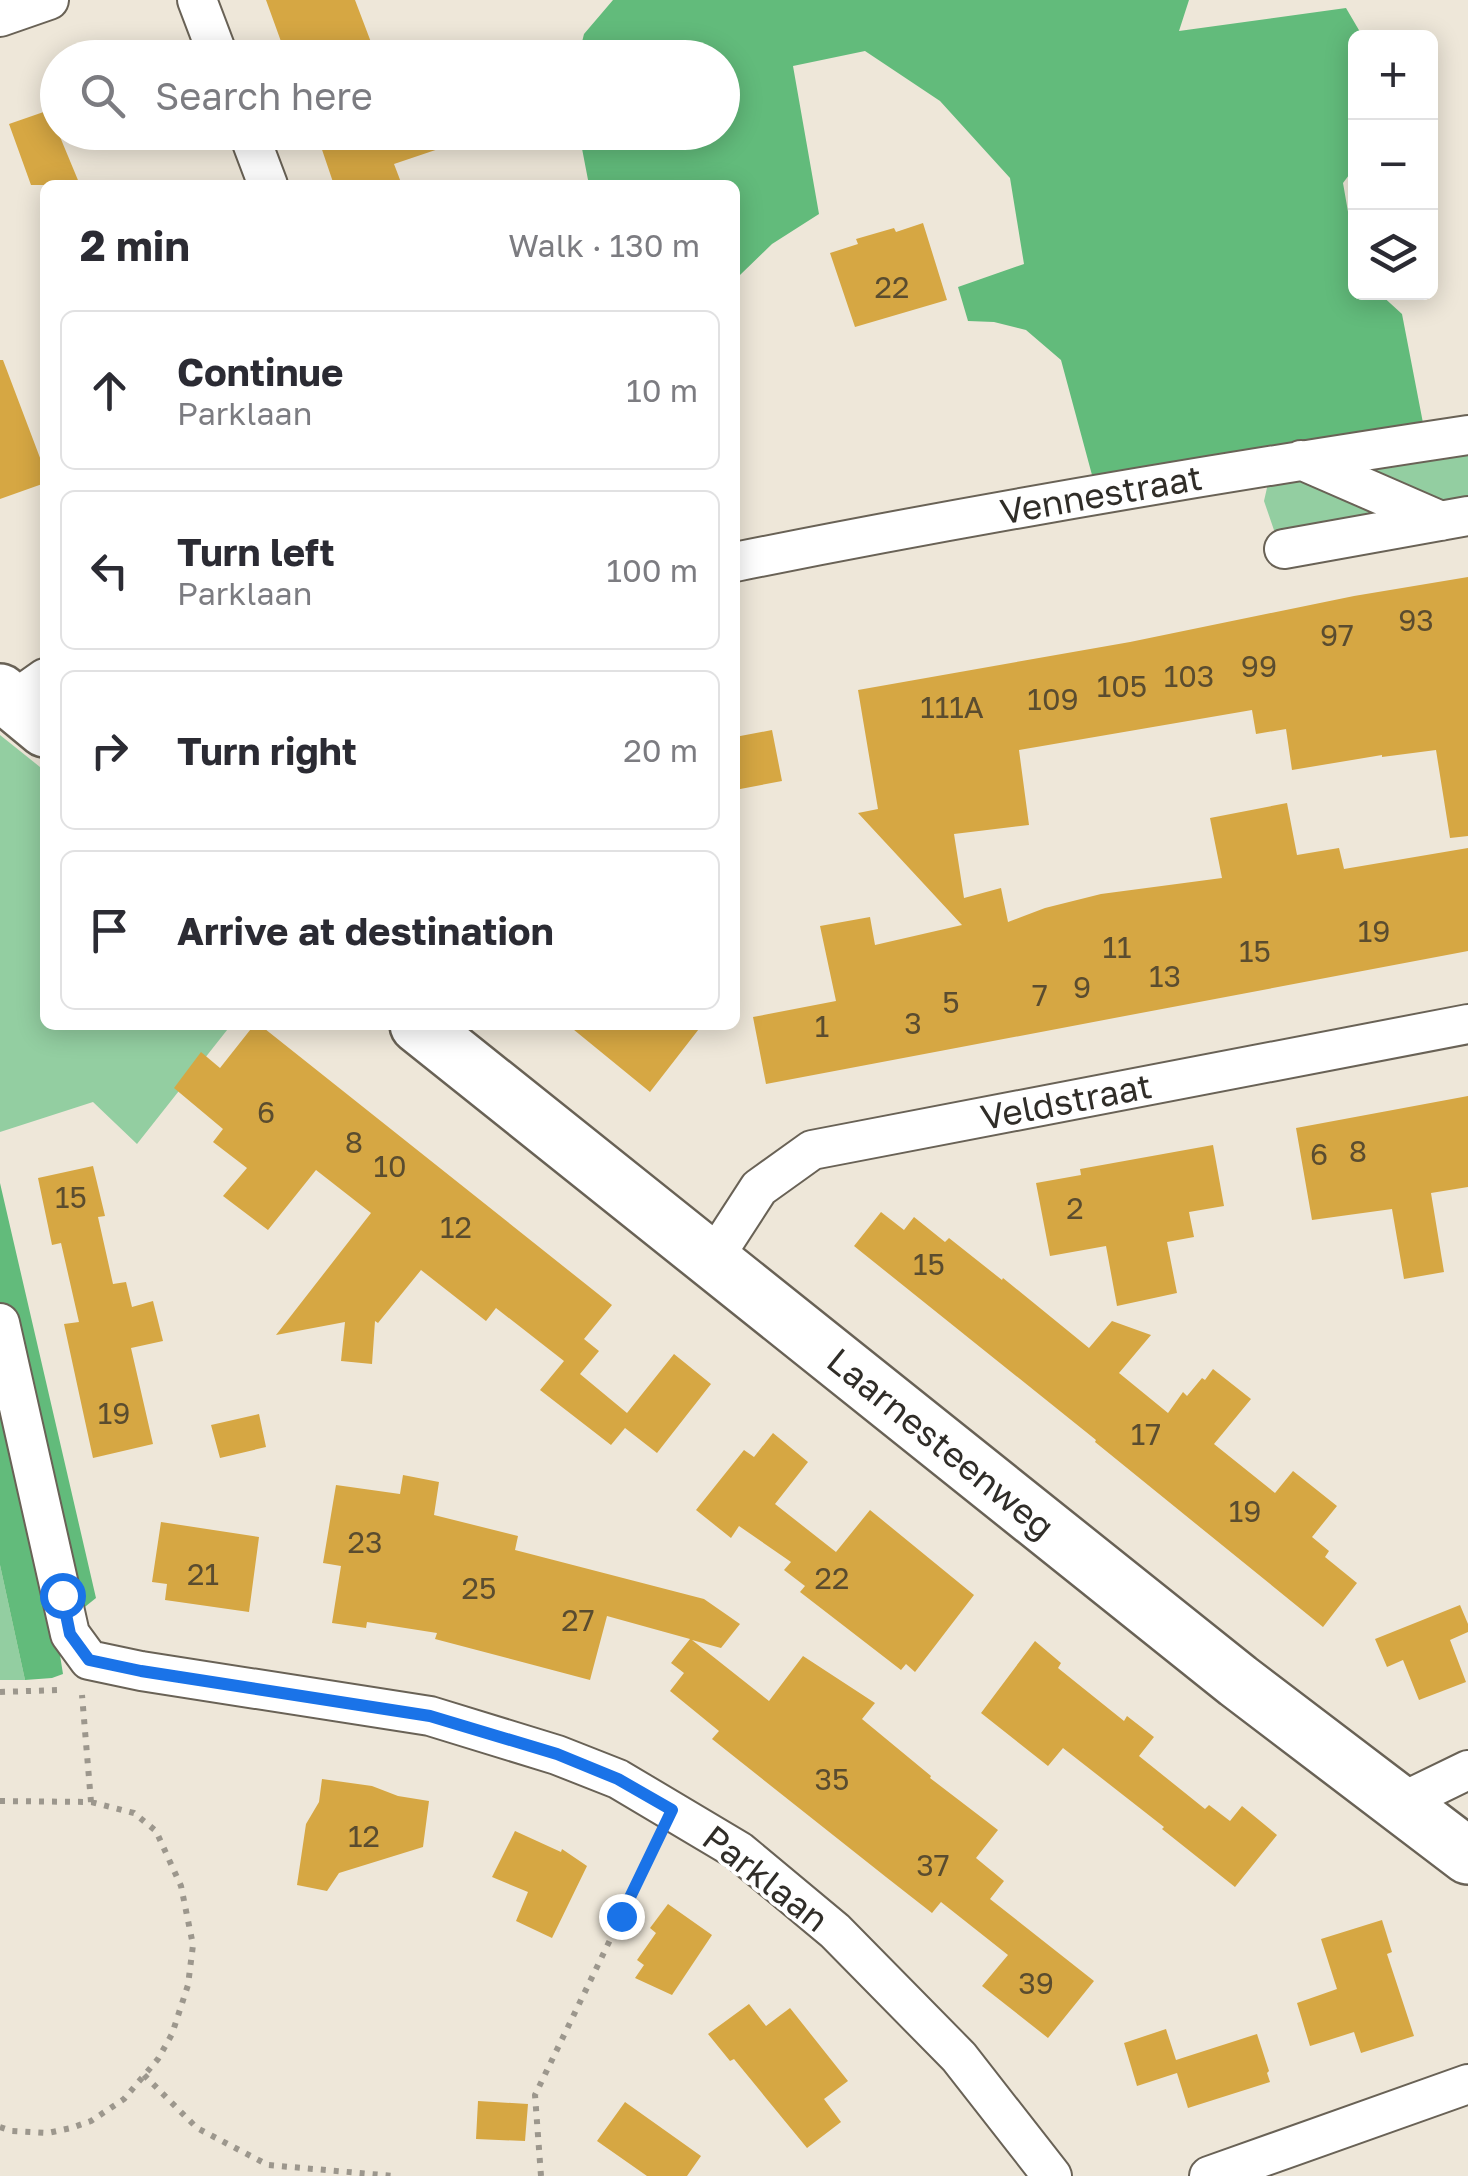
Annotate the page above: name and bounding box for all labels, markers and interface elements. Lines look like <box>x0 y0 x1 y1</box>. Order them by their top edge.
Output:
map controls <box>1348 30 1438 300</box>
button: + <box>1348 30 1438 120</box>
search box <box>40 40 740 150</box>
icon: search <box>75 68 130 123</box>
text: Search here <box>155 73 373 118</box>
button: − <box>1348 120 1438 210</box>
button: layers <box>1348 210 1438 300</box>
text: 2 min <box>80 220 190 270</box>
text: Walk · 130 m <box>508 226 700 264</box>
house number: 22 <box>875 269 909 305</box>
text: Continue <box>177 349 343 394</box>
icon: ahead <box>82 363 137 418</box>
text: 10 m <box>626 371 698 409</box>
text: Parklaan <box>177 394 312 432</box>
street label: Vennestraat <box>997 456 1205 532</box>
text: Turn left <box>177 529 335 574</box>
icon: left <box>82 543 137 598</box>
text: 100 m <box>606 551 698 589</box>
text: Parklaan <box>177 574 312 612</box>
house number: 93 <box>1398 602 1434 638</box>
house number: 97 <box>1320 617 1354 653</box>
house number: 99 <box>1241 648 1277 684</box>
house number: 103 <box>1164 658 1214 694</box>
house number: 105 <box>1097 668 1147 704</box>
house number: 109 <box>1027 681 1079 717</box>
house number: 111A <box>920 689 984 725</box>
icon: right <box>82 723 137 778</box>
text: Turn right <box>177 728 357 773</box>
text: 20 m <box>623 731 698 769</box>
icon: arrive <box>82 903 137 958</box>
text: Arrive at destination <box>177 908 554 953</box>
house number: 19 <box>1358 913 1390 949</box>
house number: 11 <box>1102 929 1132 965</box>
house number: 15 <box>1239 933 1271 969</box>
house number: 13 <box>1149 958 1181 994</box>
house number: 9 <box>1073 969 1091 1005</box>
house number: 7 <box>1032 977 1048 1013</box>
house number: 5 <box>942 984 960 1020</box>
house number: 3 <box>904 1005 922 1041</box>
house number: 1 <box>815 1008 829 1044</box>
street label: Veldstraat <box>977 1064 1155 1138</box>
house number: 6 <box>257 1094 275 1130</box>
house number: 8 <box>345 1124 363 1160</box>
house number: 8 <box>1349 1133 1367 1169</box>
house number: 6 <box>1310 1136 1328 1172</box>
house number: 10 <box>373 1148 407 1184</box>
house number: 15 <box>55 1179 87 1215</box>
house number: 2 <box>1066 1190 1084 1226</box>
house number: 12 <box>440 1209 472 1245</box>
house number: 15 <box>913 1246 945 1282</box>
street label: Laarnesteenweg <box>819 1339 1063 1547</box>
house number: 19 <box>98 1395 130 1431</box>
house number: 17 <box>1131 1416 1161 1452</box>
house number: 19 <box>1229 1493 1261 1529</box>
house number: 23 <box>348 1524 382 1560</box>
house number: 21 <box>187 1556 219 1592</box>
house number: 22 <box>815 1560 849 1596</box>
house number: 25 <box>462 1570 496 1606</box>
route start <box>40 1573 86 1619</box>
house number: 27 <box>561 1602 595 1638</box>
house number: 35 <box>815 1761 849 1797</box>
street label: Parklaan <box>695 1816 837 1940</box>
house number: 12 <box>348 1818 380 1854</box>
house number: 37 <box>916 1847 950 1883</box>
route end <box>599 1894 645 1940</box>
house number: 39 <box>1018 1965 1054 2001</box>

